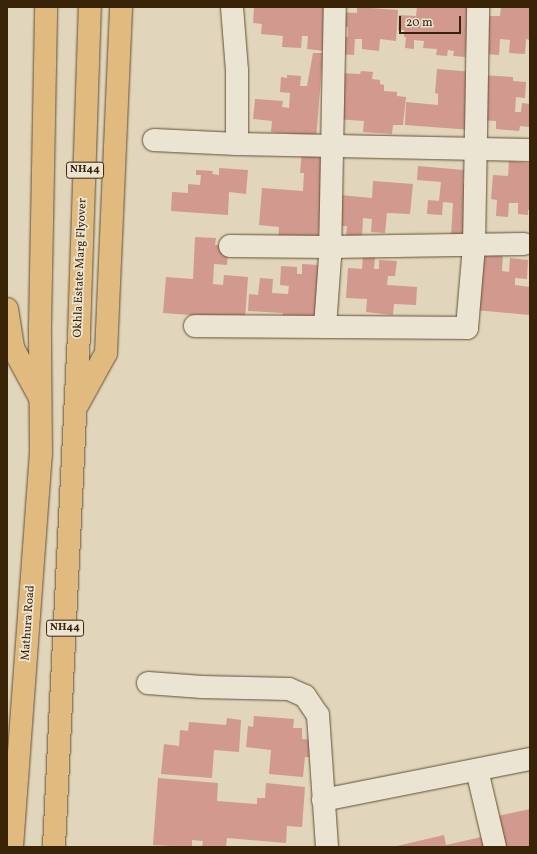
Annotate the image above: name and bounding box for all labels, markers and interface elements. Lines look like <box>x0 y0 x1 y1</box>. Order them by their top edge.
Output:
scale bar <box>401 8 463 34</box>
text: 20 m <box>406 15 433 31</box>
road number: NH44 <box>66 161 104 179</box>
street label: Okhla Estate Marg Flyover <box>71 198 91 338</box>
street label: Mathura Road <box>19 585 39 661</box>
road number: NH44 <box>46 619 84 637</box>

